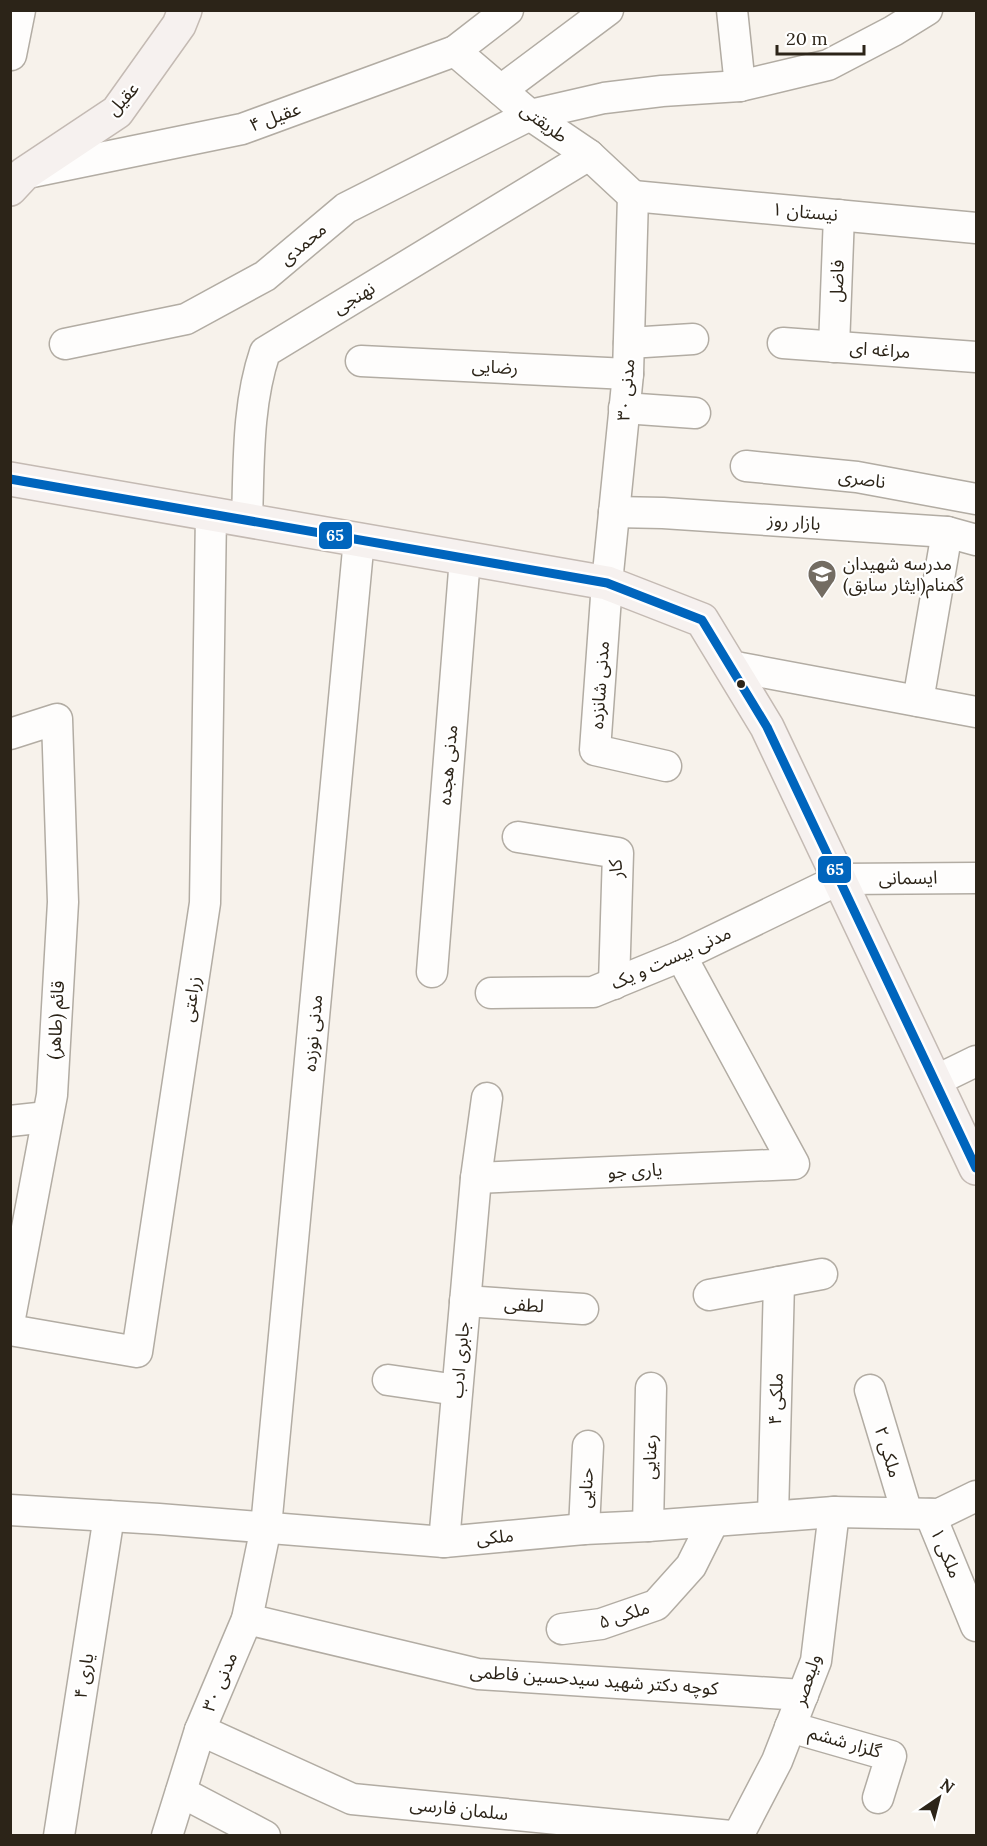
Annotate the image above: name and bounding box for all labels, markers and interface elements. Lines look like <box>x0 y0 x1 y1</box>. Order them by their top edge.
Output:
scale bar <box>777 18 864 56</box>
text: 20 m <box>786 27 828 50</box>
street label: عقیل <box>101 77 144 120</box>
street label: عقیل ۴ <box>246 97 304 136</box>
street label: طریقتی <box>516 98 573 147</box>
street label: نیستان ۱ <box>771 197 839 226</box>
street label: محمدی <box>274 217 331 270</box>
street label: فاضل <box>824 259 849 303</box>
street label: نهنجی <box>329 276 379 319</box>
street label: مراغه ای <box>849 336 911 363</box>
street label: رضایی <box>471 354 519 379</box>
street label: مدنی ۳۰ <box>611 358 640 422</box>
street label: ناصری <box>837 464 887 493</box>
street label: بازار روز <box>766 508 821 535</box>
line badge: 65 <box>318 521 353 550</box>
text: 65 <box>326 525 344 545</box>
place label: مدرسه شهیدان گمنام(ایثار سابق) <box>843 552 964 599</box>
school or university icon: مدرسه شهیدان گمنام(ایثار سابق) <box>806 558 838 600</box>
street label: مدنی شانزده <box>585 640 614 730</box>
unlabelled marker <box>735 678 747 690</box>
street label: مدنی هجده <box>433 724 462 806</box>
line badge: 65 <box>817 855 852 884</box>
street label: کار <box>603 858 628 881</box>
text: 65 <box>826 859 844 879</box>
street label: ایسمانی <box>878 865 938 890</box>
street label: مدنی بیست و یک <box>607 921 734 994</box>
street label: زراعتی <box>176 974 205 1023</box>
street label: قائم (طاهر) <box>42 980 71 1060</box>
street label: مدنی نوزده <box>298 994 327 1072</box>
street label: یاری جو <box>607 1158 663 1183</box>
street label: لطفی <box>503 1292 545 1317</box>
street label: جابری ادب <box>445 1321 474 1399</box>
street label: ملکی ۴ <box>763 1372 788 1426</box>
street label: ملکی ۲ <box>870 1423 907 1480</box>
street label: رعنایی <box>638 1434 661 1480</box>
street label: حنایی <box>573 1467 598 1509</box>
street label: ملکی <box>475 1523 515 1550</box>
street label: ملکی ۱ <box>926 1524 967 1581</box>
street label: ملکی ۵ <box>595 1596 652 1634</box>
street label: مدنی ۳۰ <box>197 1649 242 1715</box>
street label: یاری ۴ <box>69 1651 98 1700</box>
street label: ولیعصر <box>787 1651 826 1710</box>
street label: کوچه دکتر شهید سیدحسین فاطمی <box>469 1659 720 1700</box>
street label: گلزار ششم <box>806 1720 885 1765</box>
north arrow <box>909 1768 969 1828</box>
text: N <box>937 1774 958 1797</box>
street label: سلمان فارسی <box>409 1792 509 1825</box>

